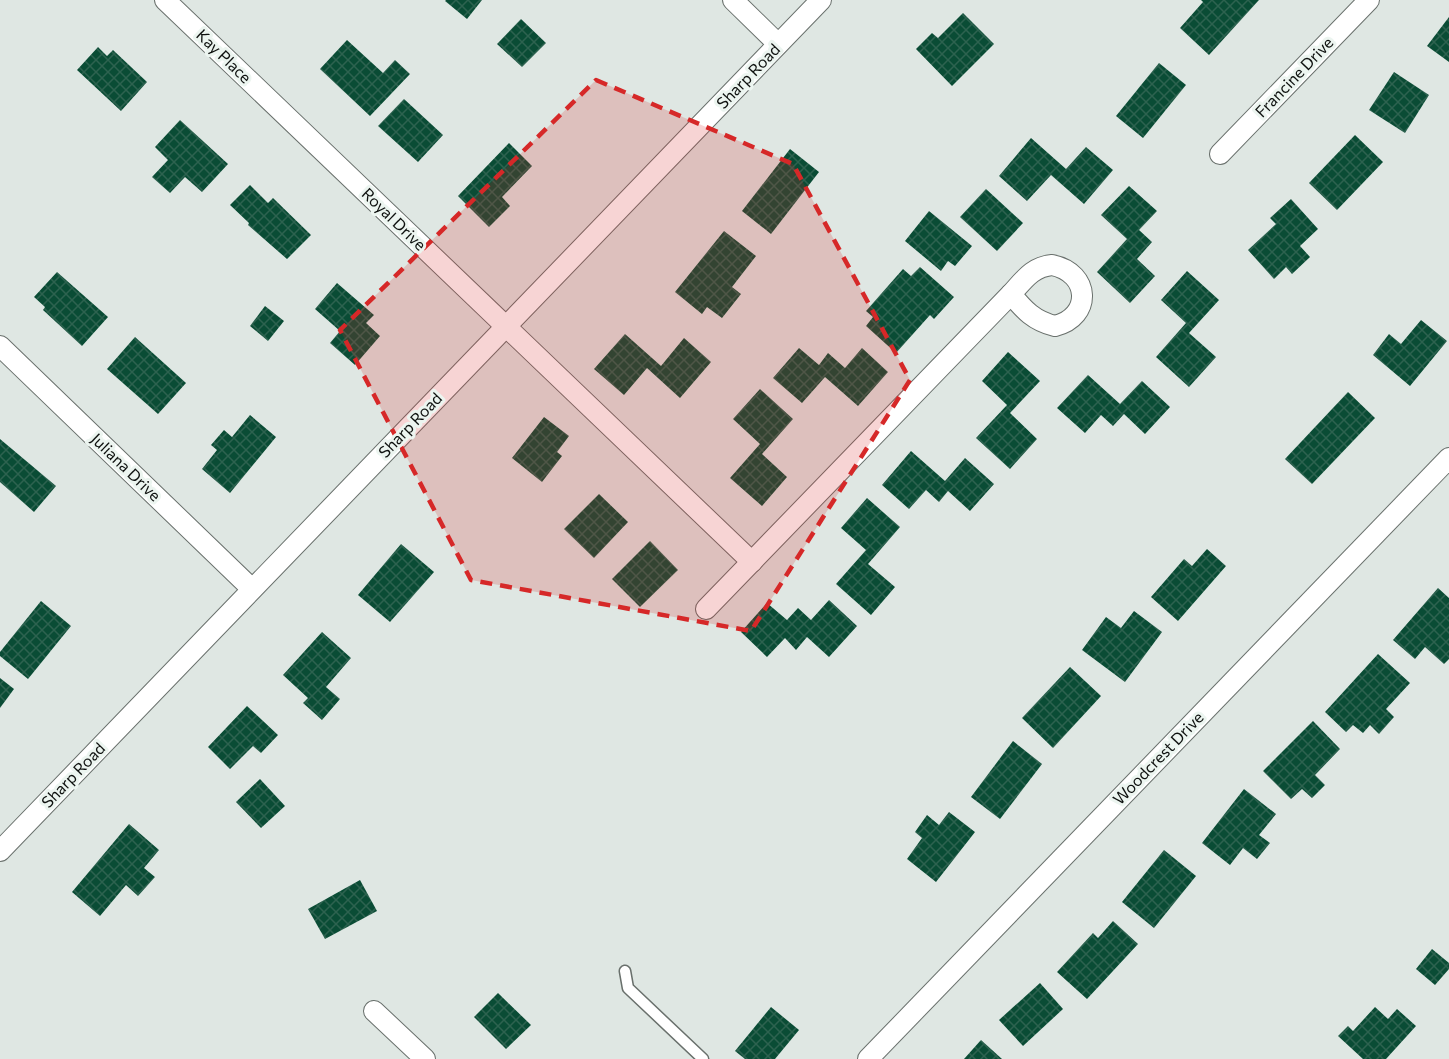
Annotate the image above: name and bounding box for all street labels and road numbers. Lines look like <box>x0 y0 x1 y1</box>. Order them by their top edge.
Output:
street label: Kay Place <box>193 25 256 86</box>
street label: Francine Drive <box>1251 33 1337 121</box>
street label: Sharp Road <box>712 39 783 112</box>
street label: Royal Drive <box>358 183 430 254</box>
street label: Sharp Road <box>374 388 445 461</box>
street label: Juliana Drive <box>88 429 165 505</box>
street label: Woodcrest Drive <box>1109 707 1207 808</box>
street label: Sharp Road <box>37 738 108 811</box>

